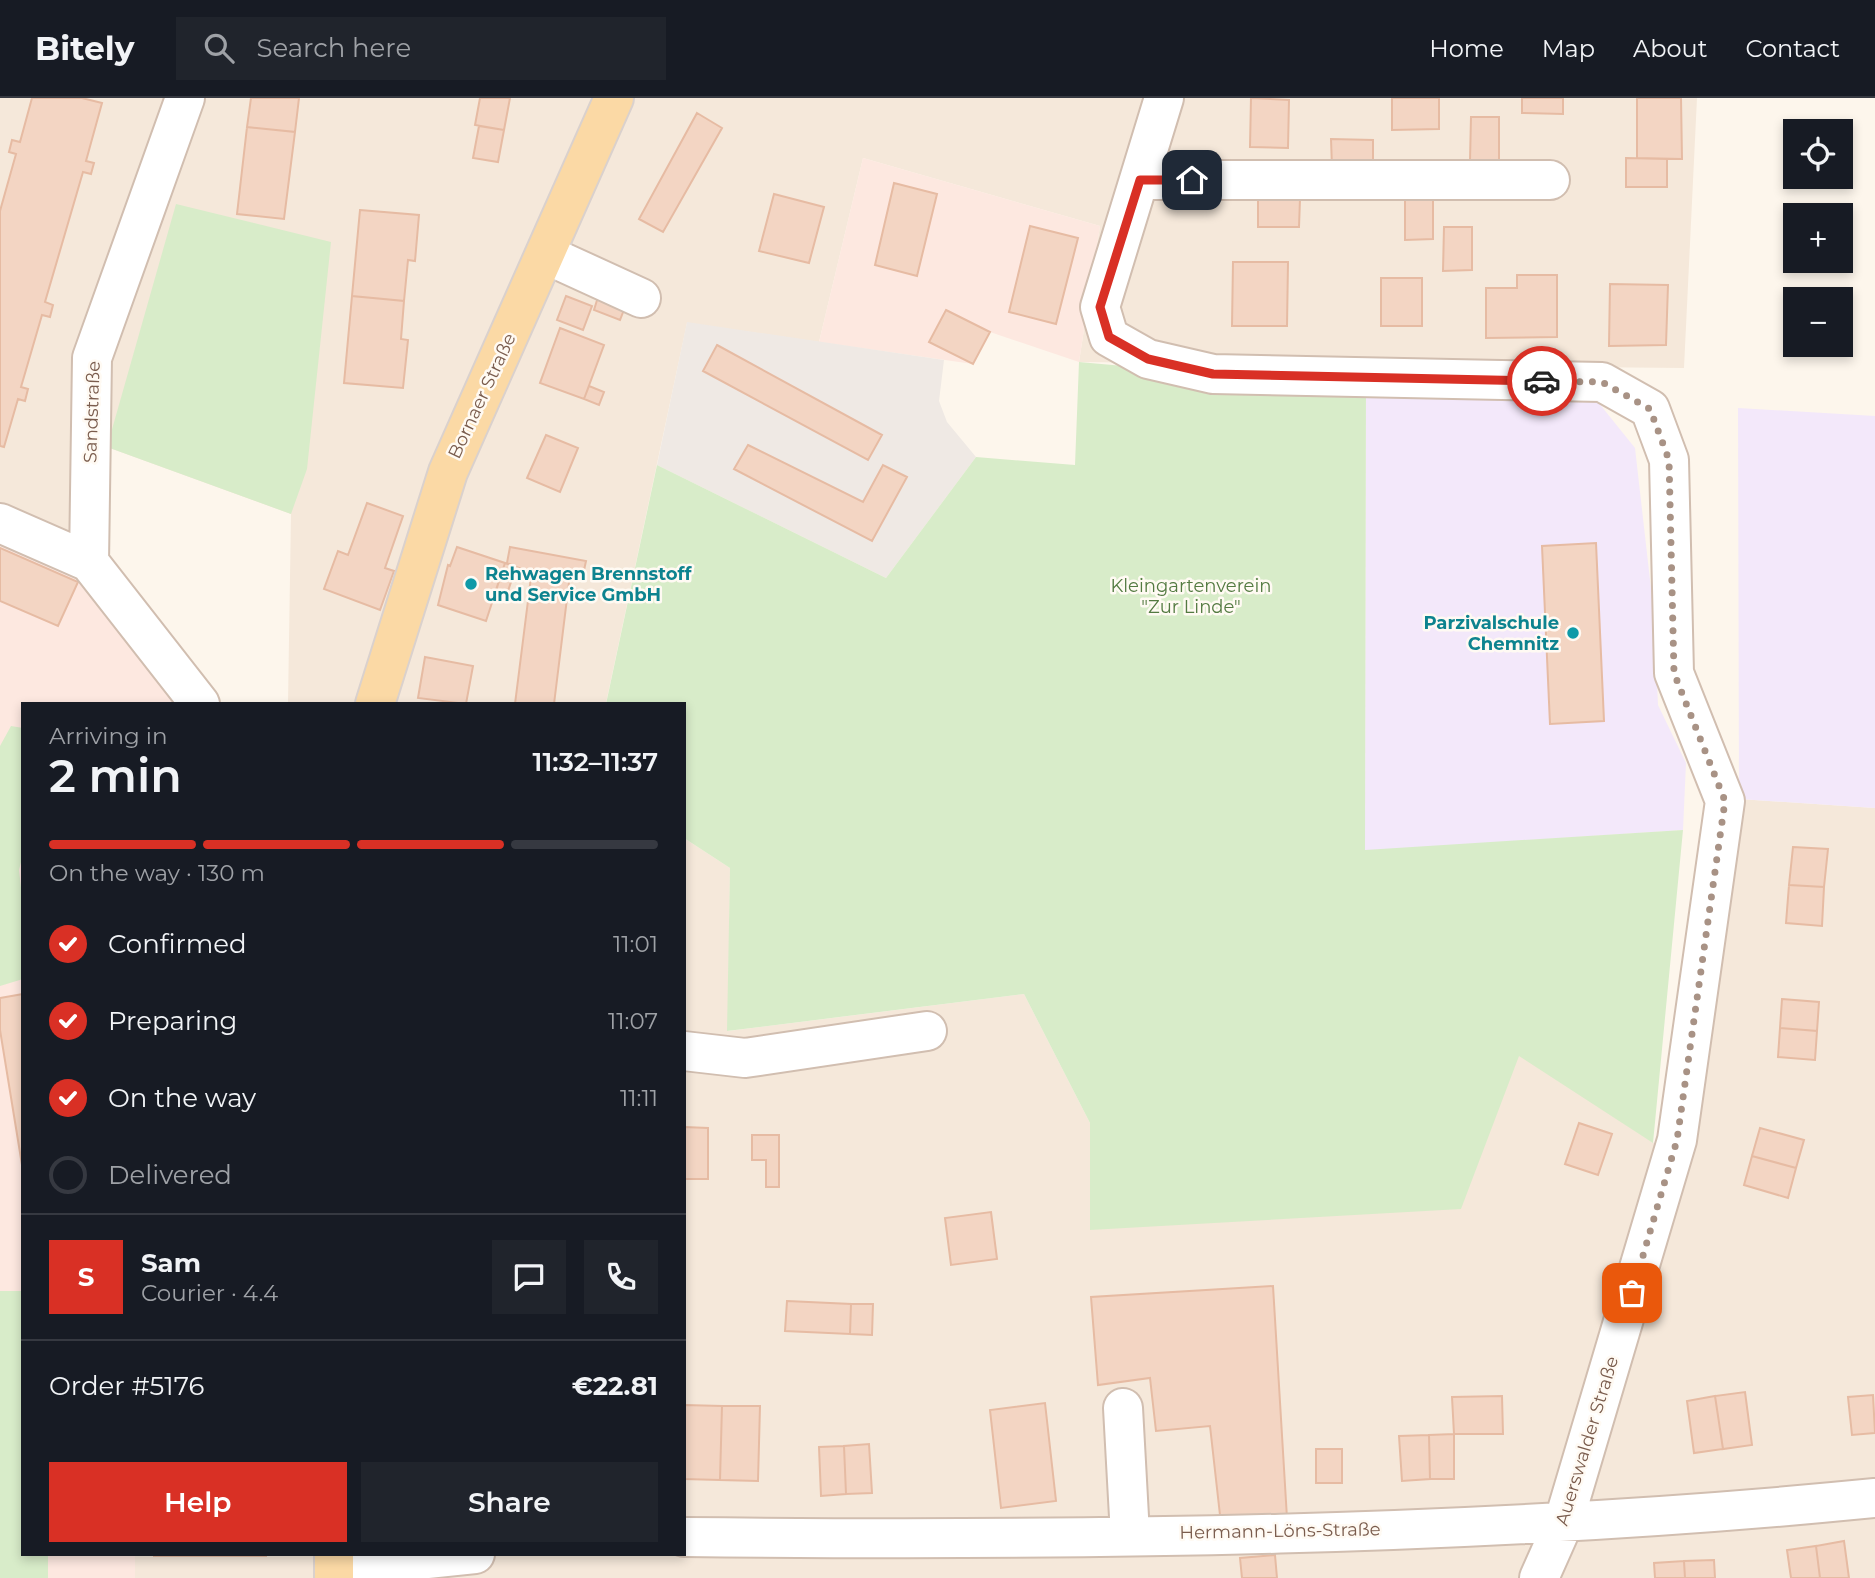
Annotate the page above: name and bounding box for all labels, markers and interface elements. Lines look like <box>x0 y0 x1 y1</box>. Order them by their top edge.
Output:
search box <box>176 17 666 80</box>
text: Bitely <box>35 28 134 68</box>
icon: search <box>200 29 238 67</box>
text: Search here <box>256 32 411 64</box>
text: Home <box>1429 34 1504 63</box>
text: Map <box>1542 34 1595 63</box>
text: About <box>1633 34 1707 63</box>
text: Contact <box>1745 34 1840 63</box>
map controls <box>1783 119 1853 357</box>
button: locate <box>1783 119 1853 189</box>
pin <box>1162 150 1222 210</box>
icon: home <box>1173 161 1211 199</box>
button: + <box>1783 203 1853 273</box>
button: − <box>1783 287 1853 357</box>
street label: Bornaer Straße <box>443 330 521 462</box>
courier <box>1507 346 1577 416</box>
street label: Sandstraße <box>79 360 105 463</box>
icon: car <box>1523 362 1561 400</box>
place label: Rehwagen Brennstoff und Service GmbH <box>485 563 693 606</box>
park label: Kleingartenverein "Zur Linde" <box>1110 575 1272 618</box>
marker: Rehwagen Brennstoff und Service GmbH <box>463 576 479 592</box>
place label: Parzivalschule Chemnitz <box>1423 612 1559 655</box>
marker: Parzivalschule Chemnitz <box>1565 625 1581 641</box>
text: Arriving in <box>49 722 168 750</box>
text: 11:32–11:37 <box>533 746 658 778</box>
text: 2 min <box>49 747 182 804</box>
text: On the way · 130 m <box>49 859 265 887</box>
icon: check <box>49 925 87 963</box>
text: Confirmed <box>108 928 247 960</box>
text: 11:01 <box>613 930 658 958</box>
icon: check <box>49 1002 87 1040</box>
text: Preparing <box>108 1005 237 1037</box>
text: 11:07 <box>608 1007 658 1035</box>
icon: check <box>49 1079 87 1117</box>
text: On the way <box>108 1082 256 1114</box>
text: 11:11 <box>620 1084 658 1112</box>
text: Delivered <box>108 1159 232 1191</box>
button: chat <box>492 1240 566 1314</box>
button: phone <box>584 1240 658 1314</box>
text: Sam <box>141 1247 201 1279</box>
text: S <box>78 1261 94 1293</box>
pin <box>1602 1263 1662 1323</box>
icon: bag <box>1613 1274 1651 1312</box>
text: Courier · 4.4 <box>141 1279 278 1307</box>
street label: Auerswalder Straße <box>1551 1354 1623 1528</box>
text: Order #5176 <box>49 1370 204 1402</box>
text: €22.81 <box>572 1370 658 1402</box>
button: Help <box>49 1462 347 1542</box>
button: Share <box>361 1462 658 1542</box>
street label: Hermann-Löns-Straße <box>1179 1518 1381 1544</box>

